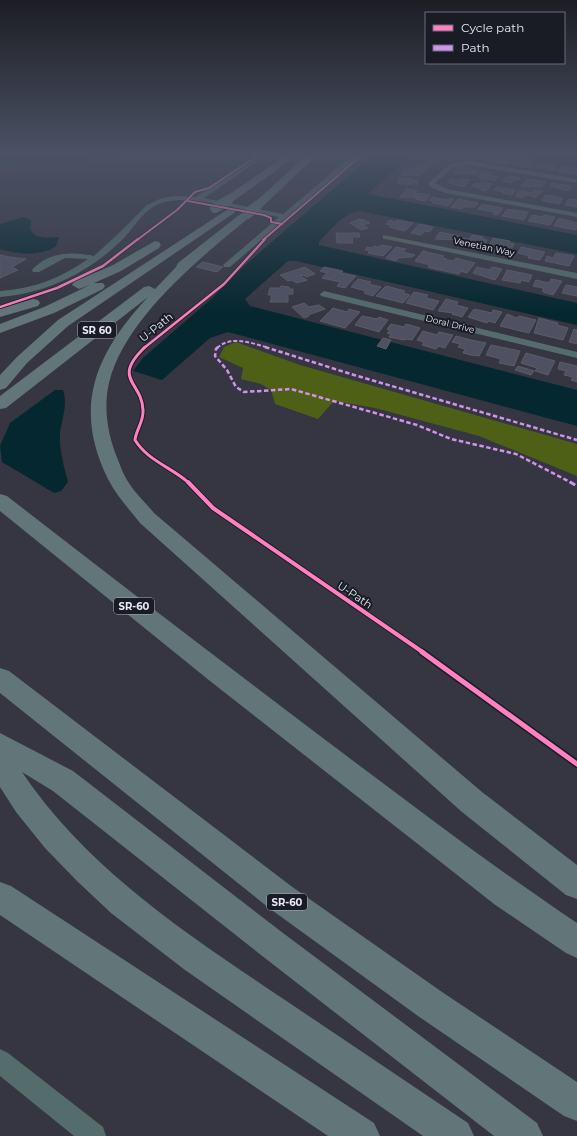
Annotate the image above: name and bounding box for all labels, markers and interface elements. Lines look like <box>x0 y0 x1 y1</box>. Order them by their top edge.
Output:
legend <box>425 12 565 64</box>
text: Cycle path <box>461 20 524 35</box>
text: Path <box>461 40 490 55</box>
street label: Venetian Way <box>453 235 516 258</box>
street label: U-Path <box>136 309 176 345</box>
street label: Doral Drive <box>425 312 476 335</box>
road number: SR 60 <box>78 322 116 338</box>
street label: U-Path <box>335 578 375 612</box>
road number: SR-60 <box>114 598 154 614</box>
road number: SR-60 <box>267 894 307 910</box>

